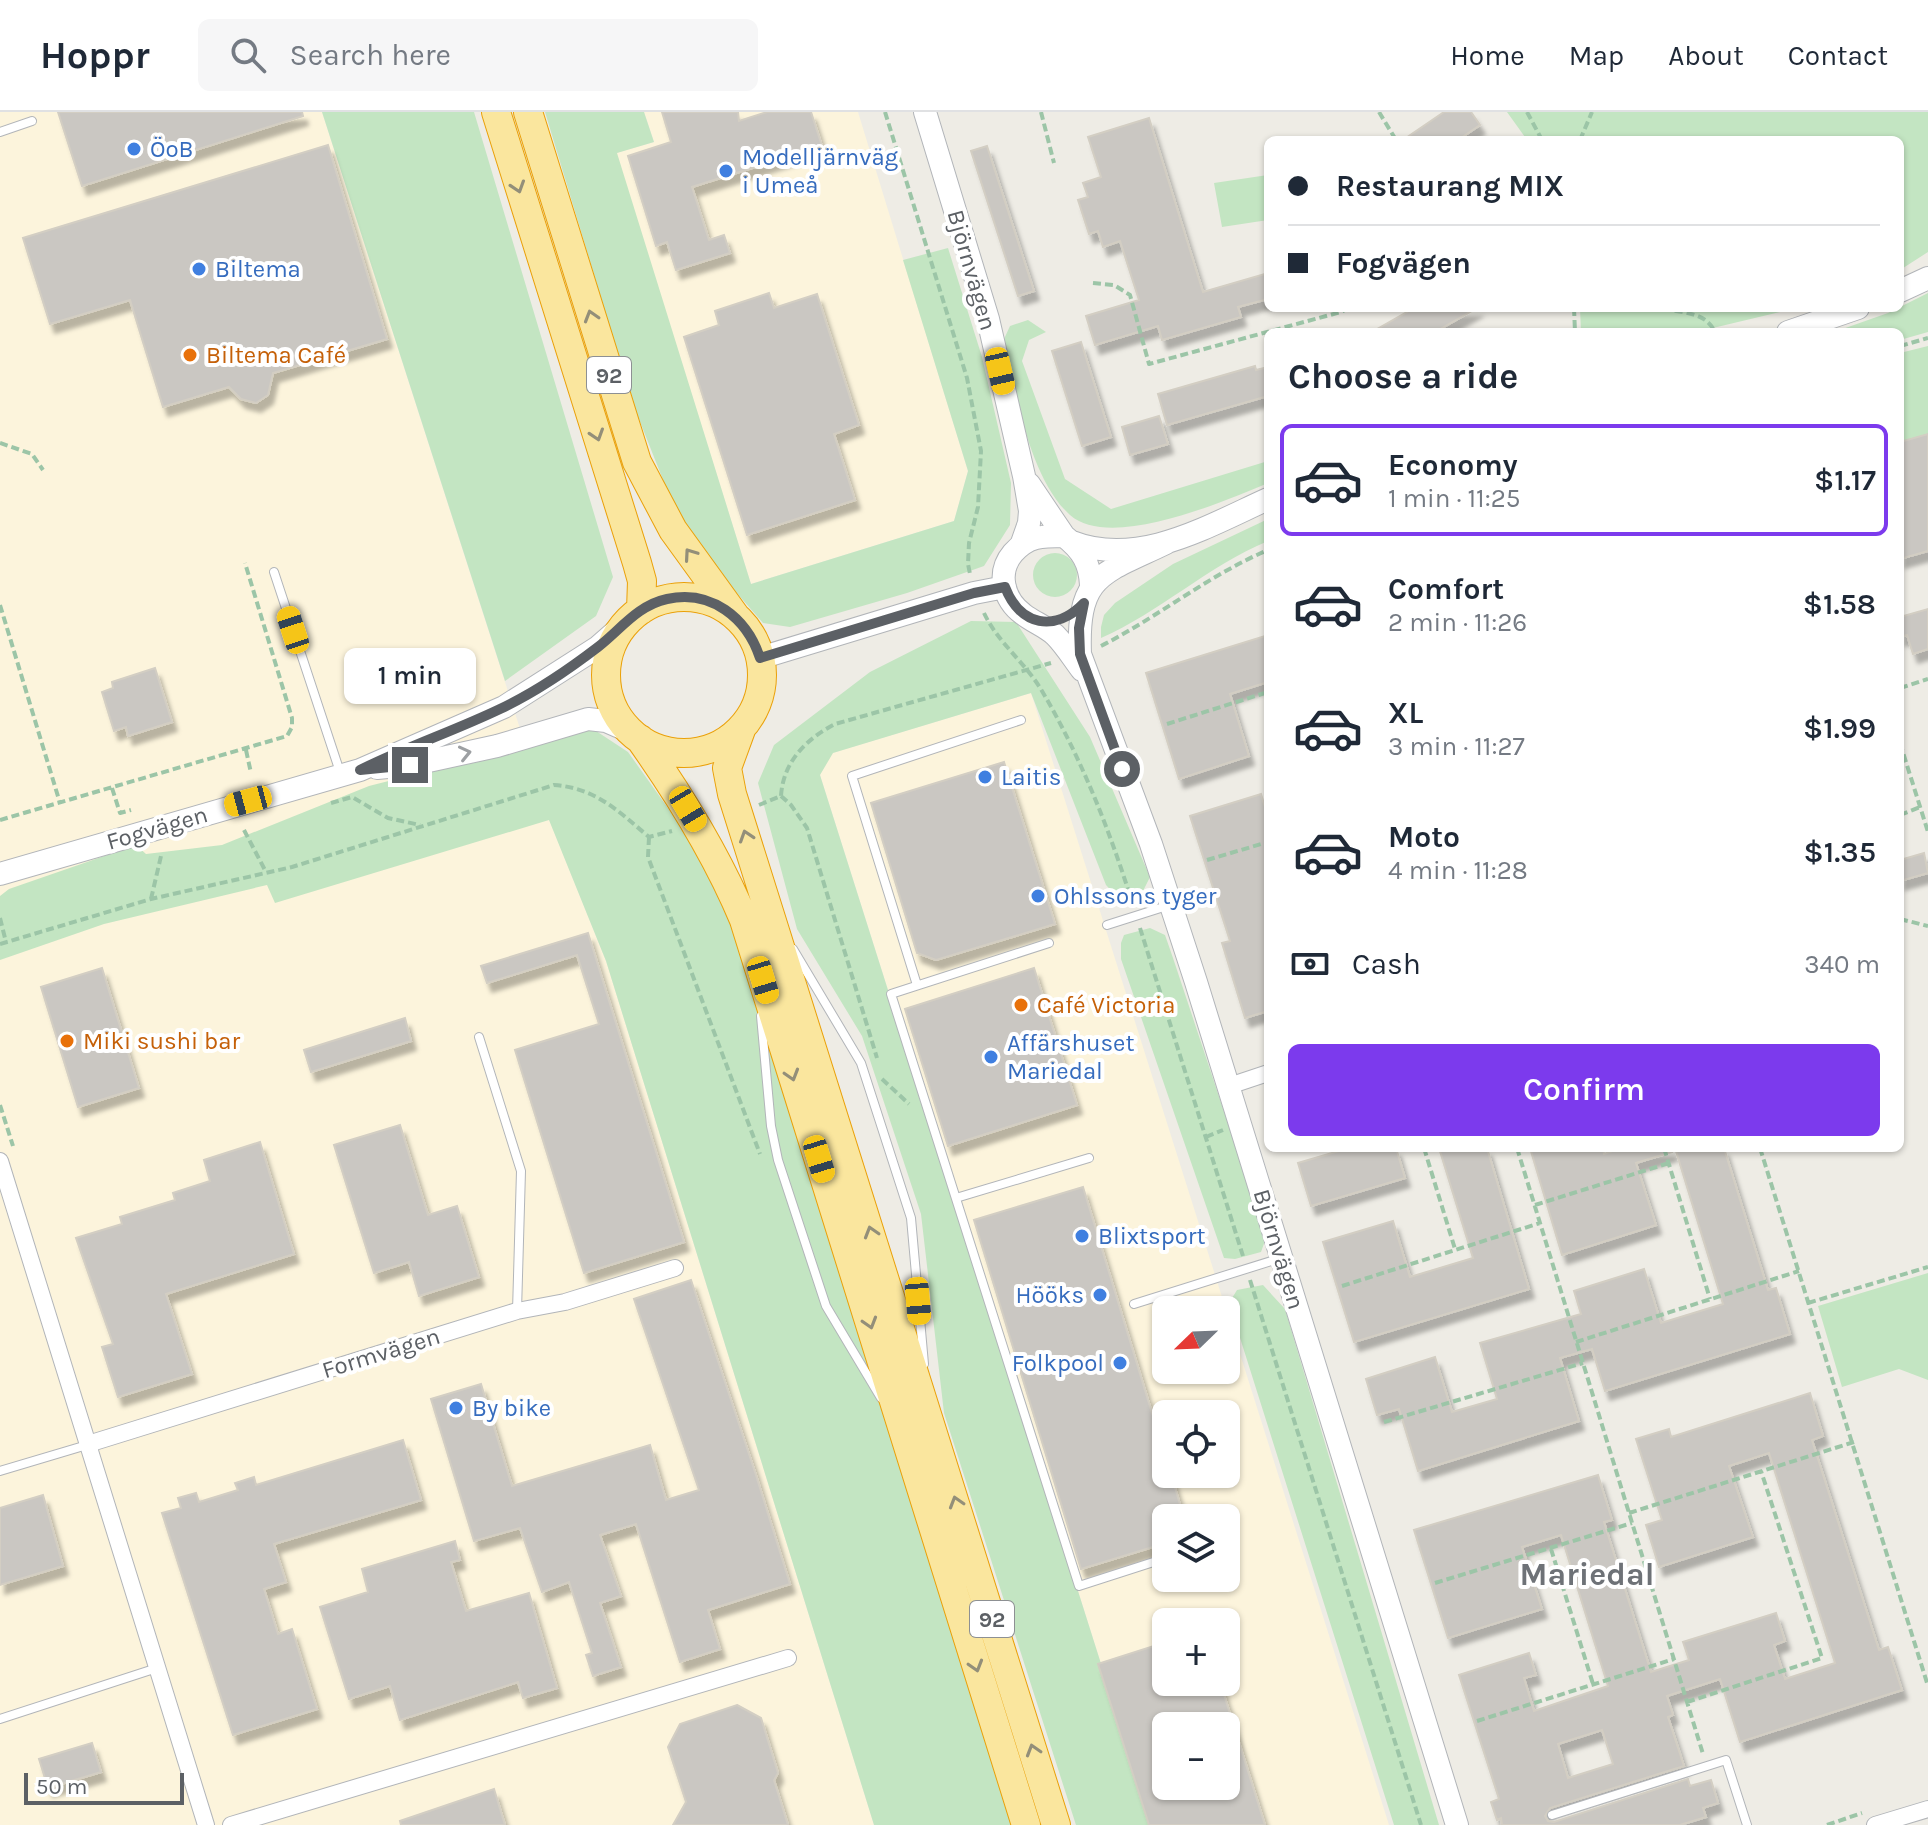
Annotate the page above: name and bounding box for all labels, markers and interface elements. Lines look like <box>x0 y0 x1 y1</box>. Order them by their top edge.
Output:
search box <box>198 19 758 91</box>
text: Hoppr <box>40 33 150 78</box>
icon: search <box>226 33 270 77</box>
text: Search here <box>290 37 451 73</box>
text: Home <box>1450 39 1525 72</box>
text: Map <box>1569 39 1624 72</box>
text: About <box>1668 39 1744 72</box>
text: Contact <box>1788 39 1888 72</box>
place label: ÖoB <box>150 135 194 163</box>
marker: ÖoB <box>125 140 143 158</box>
place label: Modelljärnväg i Umeå <box>742 143 899 199</box>
marker: Modelljärnväg i Umeå <box>717 162 735 180</box>
text: Restaurang MIX <box>1336 168 1564 204</box>
one-way arrow <box>509 179 525 193</box>
street label: Björnvägen <box>941 206 1003 334</box>
text: Fogvägen <box>1336 245 1471 281</box>
place label: Biltema <box>215 255 301 283</box>
marker: Biltema <box>190 260 208 278</box>
one-way arrow <box>584 309 600 323</box>
place label: Biltema Café <box>206 341 346 369</box>
car <box>983 345 1017 397</box>
marker: Biltema Café <box>181 346 199 364</box>
text: Choose a ride <box>1288 355 1518 397</box>
road number: 92 <box>587 357 631 393</box>
one-way arrow <box>587 427 603 441</box>
icon: car <box>1292 444 1364 516</box>
text: Economy <box>1388 447 1518 483</box>
text: $1.17 <box>1814 462 1876 498</box>
text: 1 min · 11:25 <box>1388 483 1520 514</box>
one-way arrow <box>685 549 700 563</box>
icon: car <box>1292 568 1364 640</box>
text: Comfort <box>1388 571 1504 607</box>
text: $1.58 <box>1803 586 1876 622</box>
car <box>274 603 312 657</box>
text: 2 min · 11:26 <box>1388 607 1527 638</box>
callout: 1 min <box>344 649 476 705</box>
text: 1 min <box>378 660 442 691</box>
icon: car <box>1292 692 1364 764</box>
text: XL <box>1388 695 1423 731</box>
text: $1.99 <box>1803 710 1876 746</box>
text: 3 min · 11:27 <box>1388 731 1525 762</box>
one-way arrow <box>457 745 471 762</box>
route end <box>392 747 428 783</box>
route start <box>1104 751 1140 787</box>
place label: Laitis <box>1001 763 1061 791</box>
marker: Laitis <box>976 768 994 786</box>
car <box>665 782 711 836</box>
car <box>222 783 274 819</box>
street label: Fogvägen <box>103 800 211 856</box>
icon: car <box>1292 816 1364 888</box>
text: Moto <box>1388 819 1460 855</box>
one-way arrow <box>739 830 755 844</box>
text: $1.35 <box>1803 834 1876 870</box>
text: 4 min · 11:28 <box>1388 855 1528 886</box>
place label: Ohlssons tyger <box>1054 882 1217 910</box>
marker: Ohlssons tyger <box>1029 887 1047 905</box>
icon: cash <box>1288 942 1332 986</box>
text: Cash <box>1352 946 1421 982</box>
text: 340 m <box>1804 949 1880 980</box>
car <box>745 954 781 1006</box>
place label: Café Victoria <box>1037 991 1175 1019</box>
marker: Café Victoria <box>1012 996 1030 1014</box>
place label: Miki sushi bar <box>83 1027 240 1055</box>
place label: Affärshuset Mariedal <box>1007 1029 1134 1085</box>
marker: Miki sushi bar <box>58 1032 76 1050</box>
button: Confirm <box>1288 1044 1880 1136</box>
marker: Affärshuset Mariedal <box>982 1048 1000 1066</box>
one-way arrow <box>783 1067 799 1081</box>
car <box>801 1133 837 1185</box>
street label: Björnvägen <box>1247 1185 1311 1313</box>
place label: Blixtsport <box>1098 1222 1206 1250</box>
one-way arrow <box>864 1225 880 1239</box>
marker: Blixtsport <box>1073 1227 1091 1245</box>
car <box>904 1276 932 1326</box>
place label: Hööks <box>1016 1281 1084 1309</box>
marker: Hööks <box>1091 1286 1109 1304</box>
north arrow <box>1152 1296 1240 1384</box>
map controls <box>1152 1296 1240 1800</box>
one-way arrow <box>861 1316 877 1330</box>
street label: Formvägen <box>319 1322 443 1384</box>
place label: Folkpool <box>1012 1349 1104 1377</box>
marker: Folkpool <box>1111 1354 1129 1372</box>
place label: By bike <box>472 1394 551 1422</box>
marker: By bike <box>447 1399 465 1417</box>
button: locate <box>1152 1400 1240 1488</box>
one-way arrow <box>949 1496 965 1509</box>
button: layers <box>1152 1504 1240 1592</box>
district label: Mariedal <box>1520 1556 1654 1593</box>
road number: 92 <box>970 1601 1014 1637</box>
button: + <box>1152 1608 1240 1696</box>
one-way arrow <box>967 1659 983 1673</box>
button: − <box>1152 1712 1240 1800</box>
one-way arrow <box>1026 1744 1042 1758</box>
scale bar <box>24 1769 184 1805</box>
text: 50 m <box>36 1774 87 1800</box>

